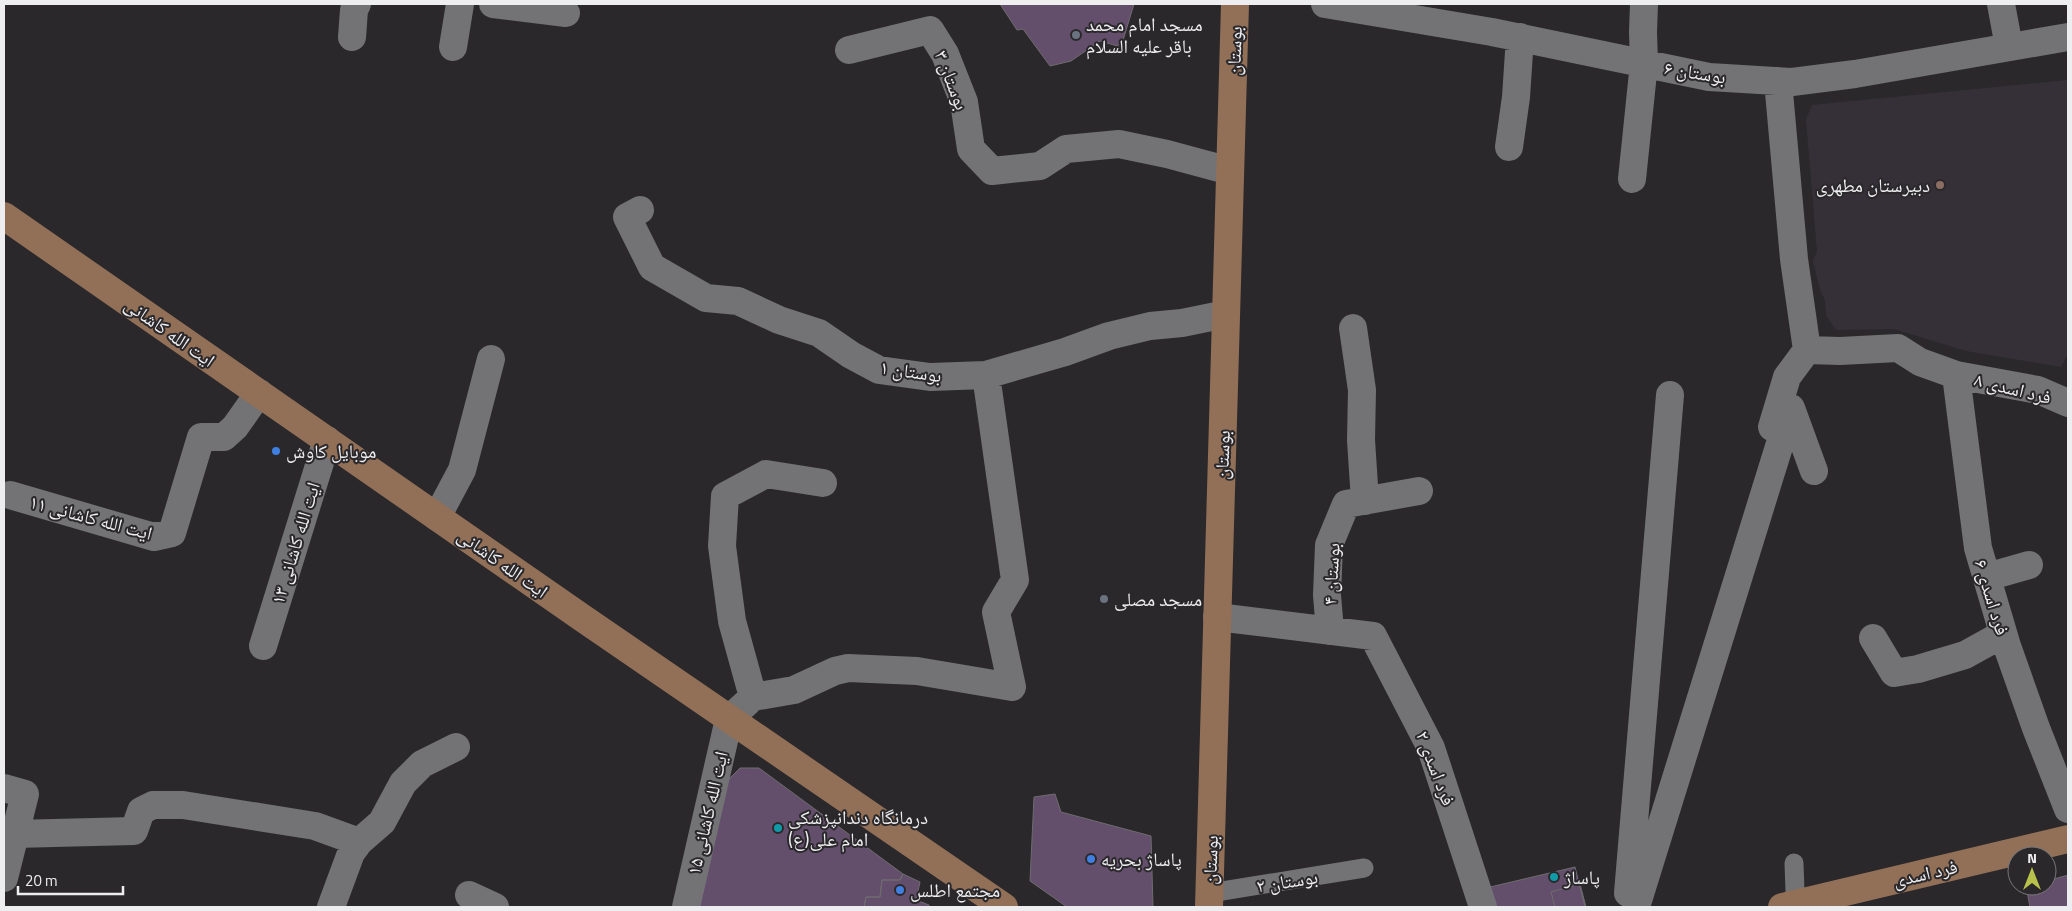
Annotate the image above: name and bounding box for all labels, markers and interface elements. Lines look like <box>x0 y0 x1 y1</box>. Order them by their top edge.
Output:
place label: مسجد امام محمد باقر علیه السلام <box>1086 9 1203 60</box>
street label: بوستان <box>1218 26 1249 76</box>
marker: مسجد امام محمد باقر علیه السلام <box>1070 29 1082 41</box>
street label: بوستان ۳ <box>928 46 977 114</box>
street label: بوستان ۶ <box>1662 52 1728 91</box>
place label: دبیرستان مطهری <box>1816 170 1930 199</box>
marker: دبیرستان مطهری <box>1934 179 1946 191</box>
street label: ایت الله کاشانی <box>119 290 222 374</box>
street label: بوستان ۱ <box>878 352 944 389</box>
street label: فرد اسدی ۸ <box>1972 364 2055 411</box>
street label: بوستان <box>1206 430 1237 480</box>
place label: موبایل کاوش <box>286 436 376 465</box>
marker: موبایل کاوش <box>270 445 282 457</box>
street label: ایت الله کاشانی ۱۳ <box>262 478 327 607</box>
street label: ایت الله کاشانی ۱۱ <box>26 486 156 547</box>
street label: ایت الله کاشانی <box>452 521 555 605</box>
street label: بوستان ۴ <box>1314 542 1347 606</box>
street label: فرد اسدی ۶ <box>1967 555 2018 638</box>
place label: مسجد مصلی <box>1114 584 1202 613</box>
marker: مسجد مصلی <box>1098 593 1110 605</box>
street label: فرد اسدی ۲ <box>1409 726 1464 810</box>
street label: ایت الله کاشانی ۱۵ <box>678 748 735 878</box>
place label: درمانگاه دندانپزشکی امام علی(ع) <box>788 802 928 853</box>
marker: درمانگاه دندانپزشکی امام علی(ع) <box>772 822 784 834</box>
street label: بوستان <box>1194 835 1225 885</box>
place label: پاساژ بحریه <box>1101 844 1182 873</box>
north arrow <box>2007 846 2057 896</box>
text: N <box>2027 847 2037 868</box>
street label: فرد اسدی <box>1890 851 1960 894</box>
marker: پاساژ بحریه <box>1085 853 1097 865</box>
street label: بوستان ۲ <box>1254 861 1320 900</box>
place label: پاساژ <box>1563 862 1600 891</box>
scale bar <box>18 864 122 896</box>
text: 20 m <box>25 869 58 892</box>
marker: پاساژ <box>1548 871 1560 883</box>
place label: مجتمع اطلس <box>910 875 1000 904</box>
marker: مجتمع اطلس <box>894 884 906 896</box>

